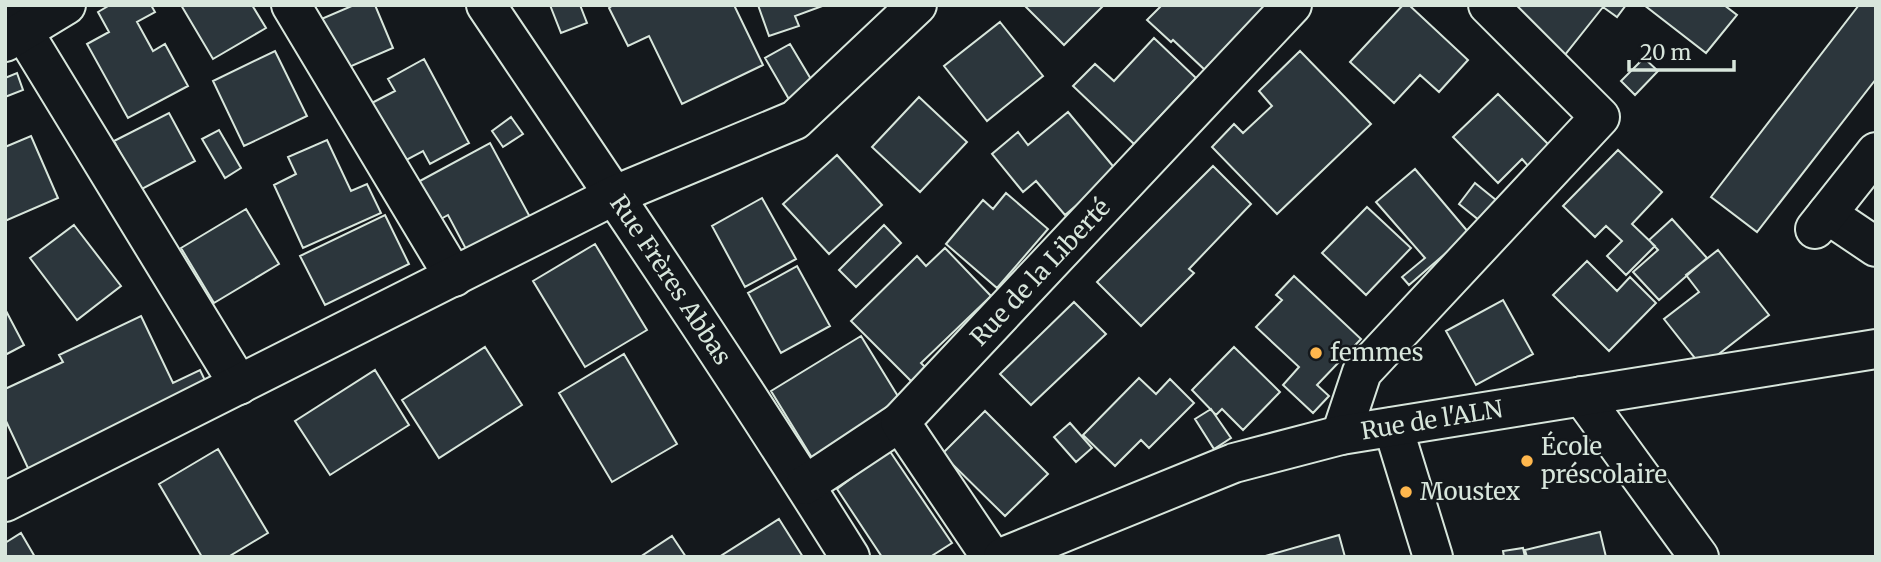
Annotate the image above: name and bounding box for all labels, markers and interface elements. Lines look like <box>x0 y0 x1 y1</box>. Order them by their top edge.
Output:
scale bar <box>1629 28 1734 72</box>
text: 20 m <box>1640 39 1692 66</box>
street label: Rue Frères Abbas <box>603 189 738 370</box>
street label: Rue de la Liberté <box>964 192 1117 352</box>
place label: femmes <box>1330 337 1423 368</box>
marker: femmes <box>1308 345 1324 361</box>
street label: Rue de l'ALN <box>1359 393 1505 447</box>
place label: École préscolaire <box>1541 430 1667 490</box>
marker: École préscolaire <box>1519 453 1535 469</box>
place label: Moustex <box>1420 476 1521 507</box>
marker: Moustex <box>1398 484 1414 500</box>

